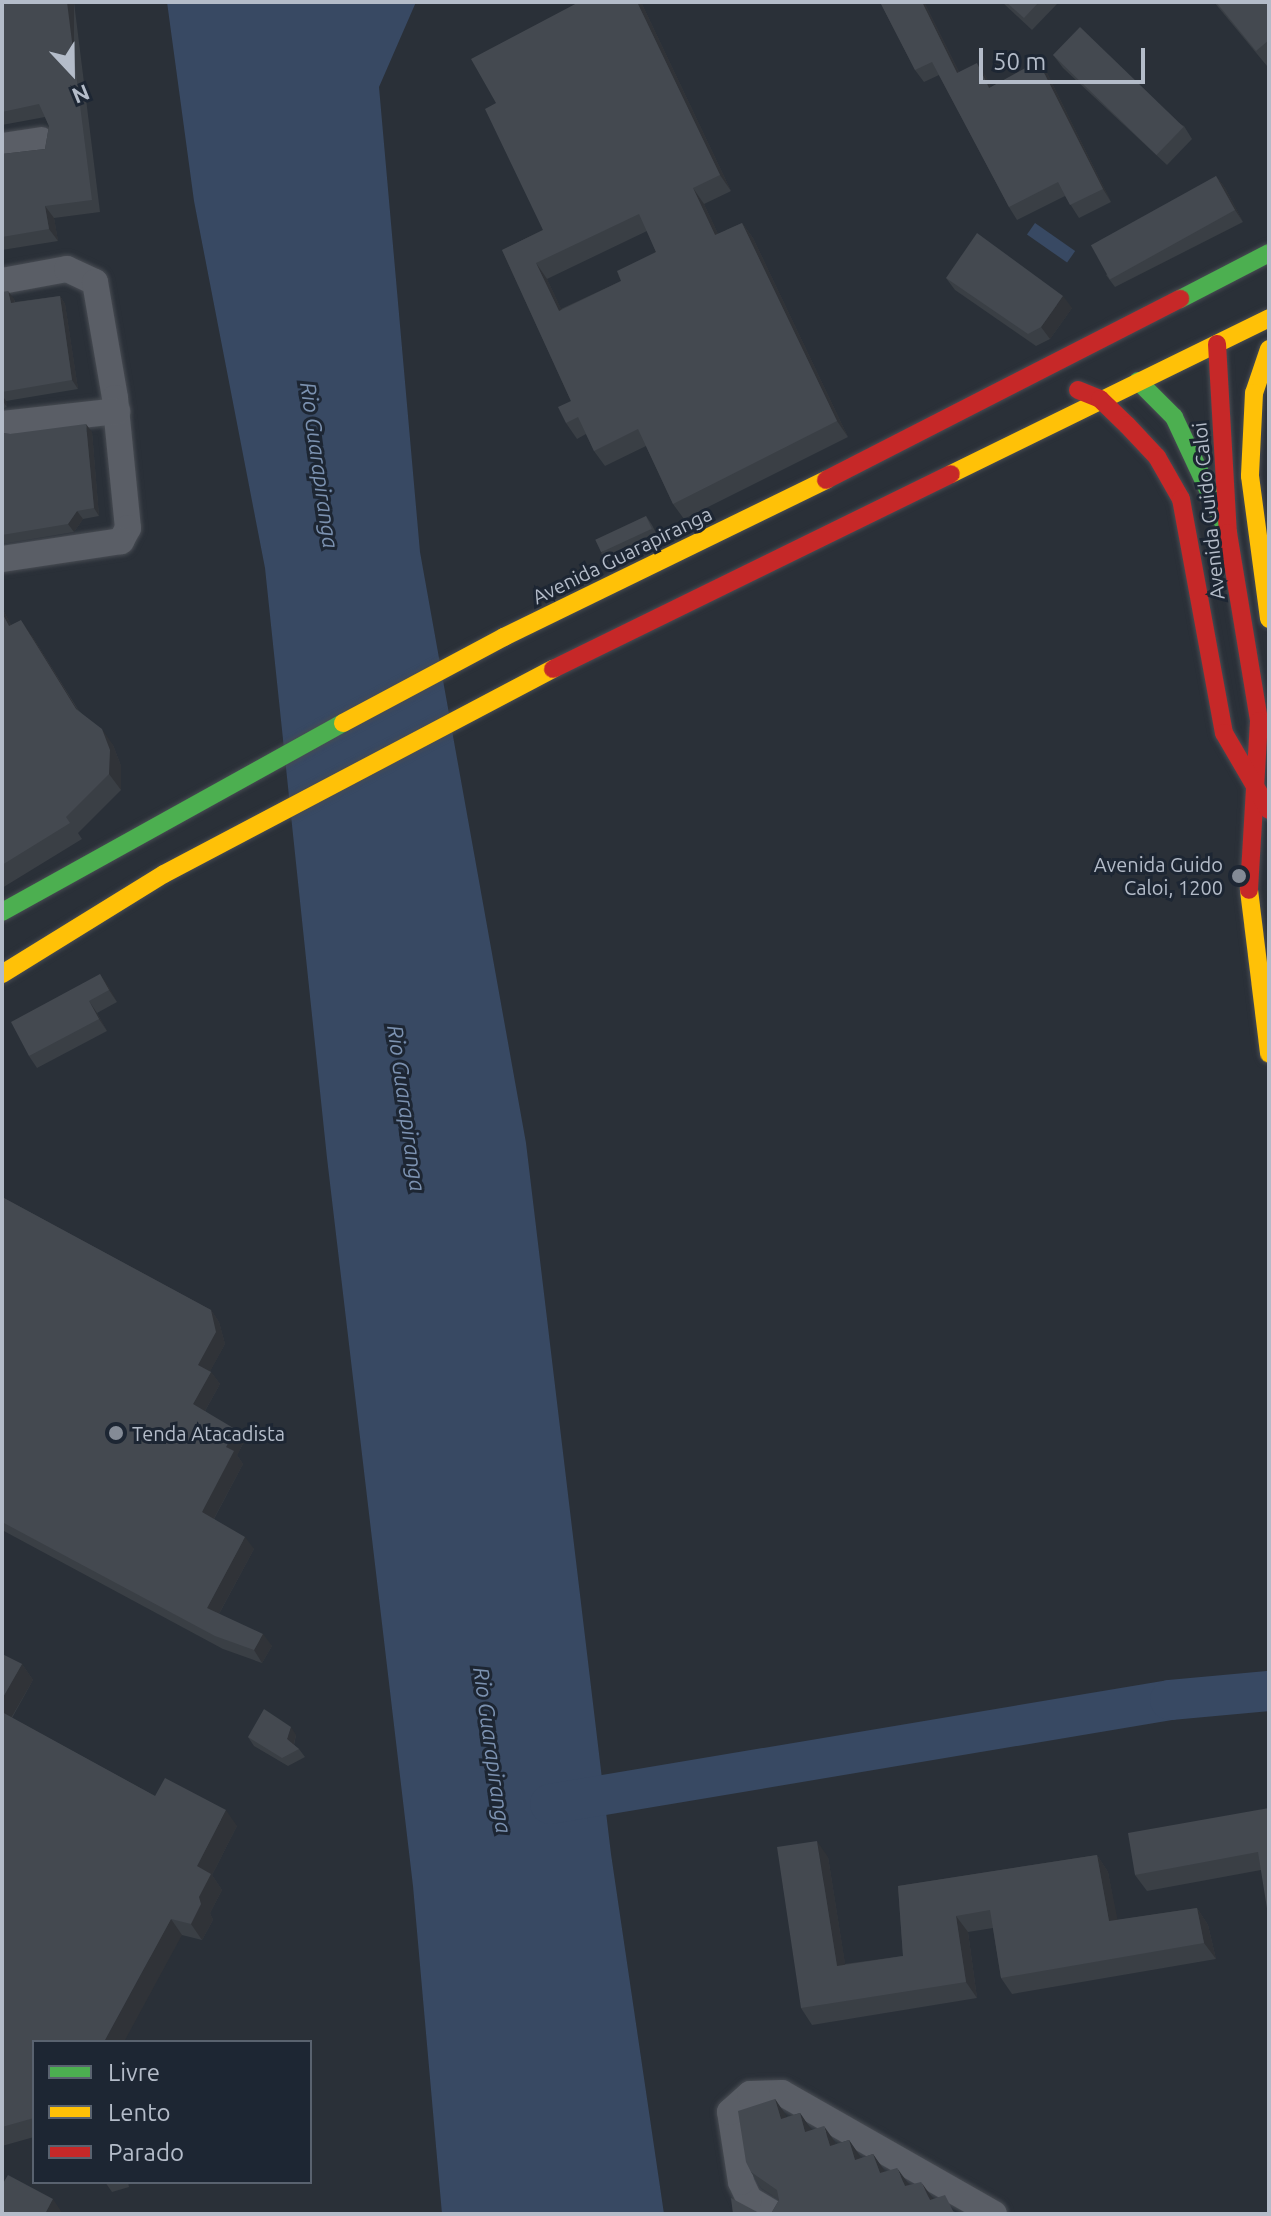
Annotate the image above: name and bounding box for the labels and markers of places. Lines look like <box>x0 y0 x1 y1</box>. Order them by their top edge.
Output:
place label: Avenida Guido Caloi, 1200 <box>1094 852 1223 899</box>
marker: Avenida Guido Caloi, 1200 <box>1230 867 1248 885</box>
place label: Tenda Atacadista <box>132 1421 285 1445</box>
marker: Tenda Atacadista <box>107 1424 125 1442</box>

